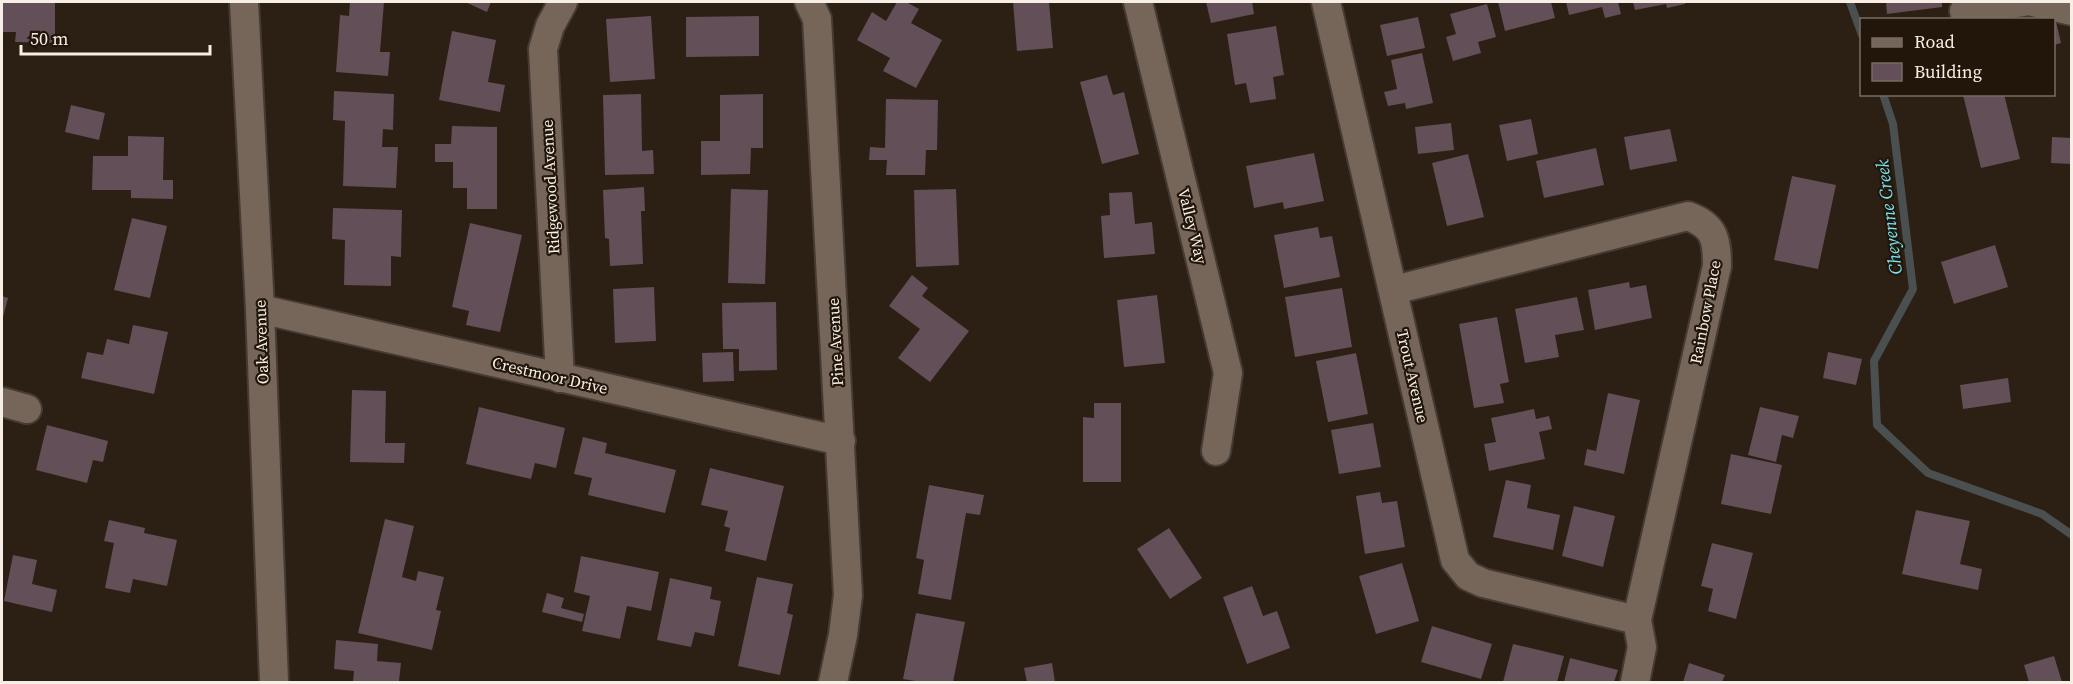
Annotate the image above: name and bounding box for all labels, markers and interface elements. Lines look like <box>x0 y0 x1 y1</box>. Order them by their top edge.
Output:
scale bar <box>21 18 210 56</box>
legend <box>1860 18 2055 96</box>
text: 50 m <box>30 26 68 51</box>
text: Road <box>1914 29 1955 54</box>
text: Building <box>1914 59 1982 84</box>
street label: Ridgewood Avenue <box>535 119 565 255</box>
water label: Cheyenne Creek <box>1869 158 1908 276</box>
street label: Valley Way <box>1173 186 1213 267</box>
street label: Rainbow Place <box>1684 258 1726 366</box>
street label: Pine Avenue <box>822 297 848 387</box>
street label: Oak Avenue <box>249 299 273 385</box>
street label: Trout Avenue <box>1392 327 1434 425</box>
street label: Crestmoor Drive <box>490 351 610 399</box>

